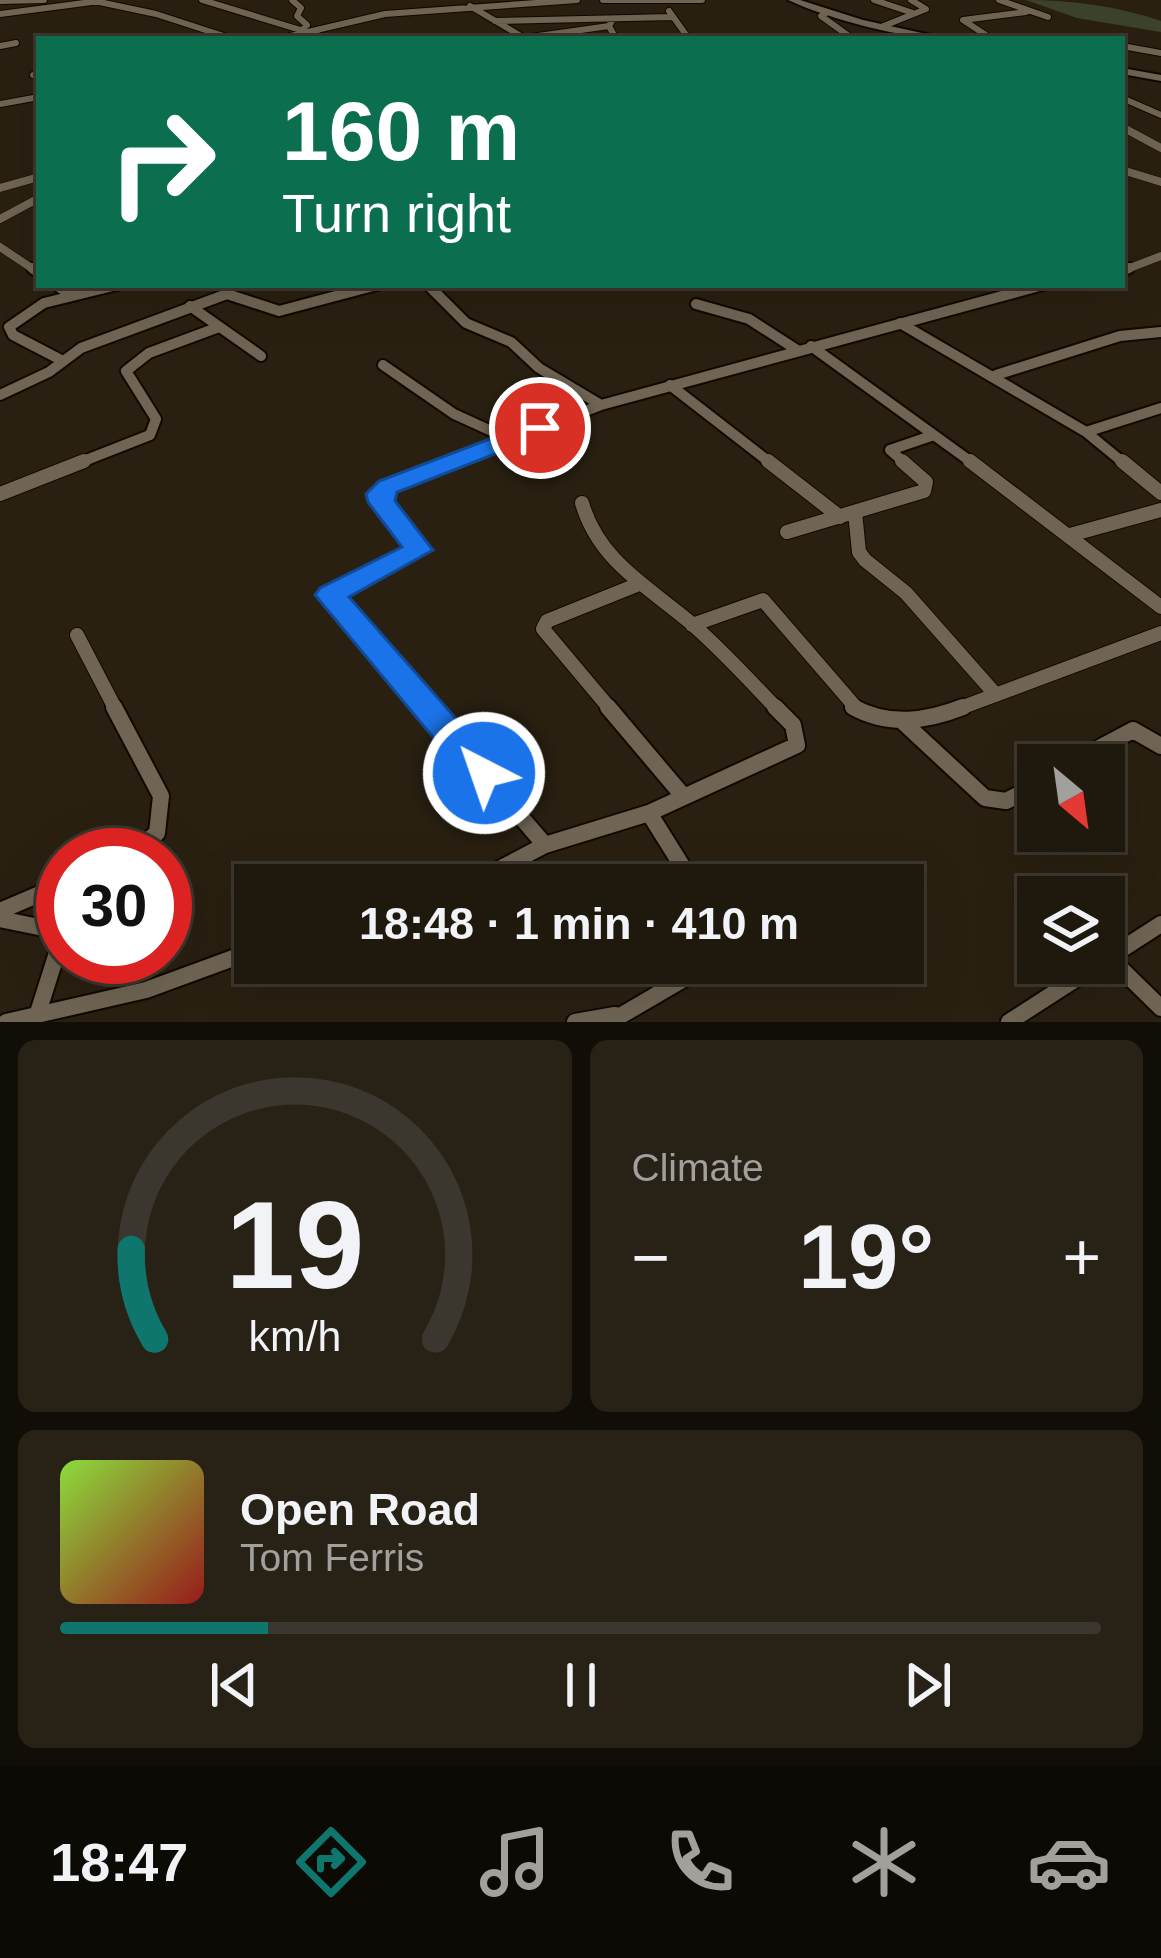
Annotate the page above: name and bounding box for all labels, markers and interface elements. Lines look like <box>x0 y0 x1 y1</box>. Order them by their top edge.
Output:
icon: right <box>84 84 240 240</box>
text: 160 m <box>282 84 520 178</box>
text: Turn right <box>282 183 511 243</box>
pin <box>489 377 591 479</box>
icon: arrive <box>507 395 573 461</box>
position arrow <box>421 710 547 836</box>
north arrow <box>1017 744 1125 852</box>
map controls <box>1017 744 1125 984</box>
speed limit sign: 30 <box>36 828 192 984</box>
button: layers <box>1017 876 1125 984</box>
text: 18:48 · 1 min · 410 m <box>359 898 799 949</box>
text: Climate <box>632 1146 764 1189</box>
text: 19 <box>225 1175 364 1314</box>
text: 19° <box>798 1207 934 1307</box>
text: − <box>632 1220 670 1294</box>
text: + <box>1062 1220 1101 1294</box>
text: km/h <box>248 1312 341 1360</box>
text: Open Road <box>240 1484 480 1535</box>
text: Tom Ferris <box>240 1536 424 1579</box>
icon: previous <box>201 1652 267 1718</box>
icon: pause <box>548 1652 614 1718</box>
icon: next <box>895 1652 961 1718</box>
icon: directions <box>289 1820 373 1904</box>
icon: music <box>473 1820 557 1904</box>
icon: phone <box>658 1820 742 1904</box>
icon: climate <box>842 1820 926 1904</box>
icon: car <box>1027 1820 1111 1904</box>
text: 18:47 <box>50 1832 188 1892</box>

